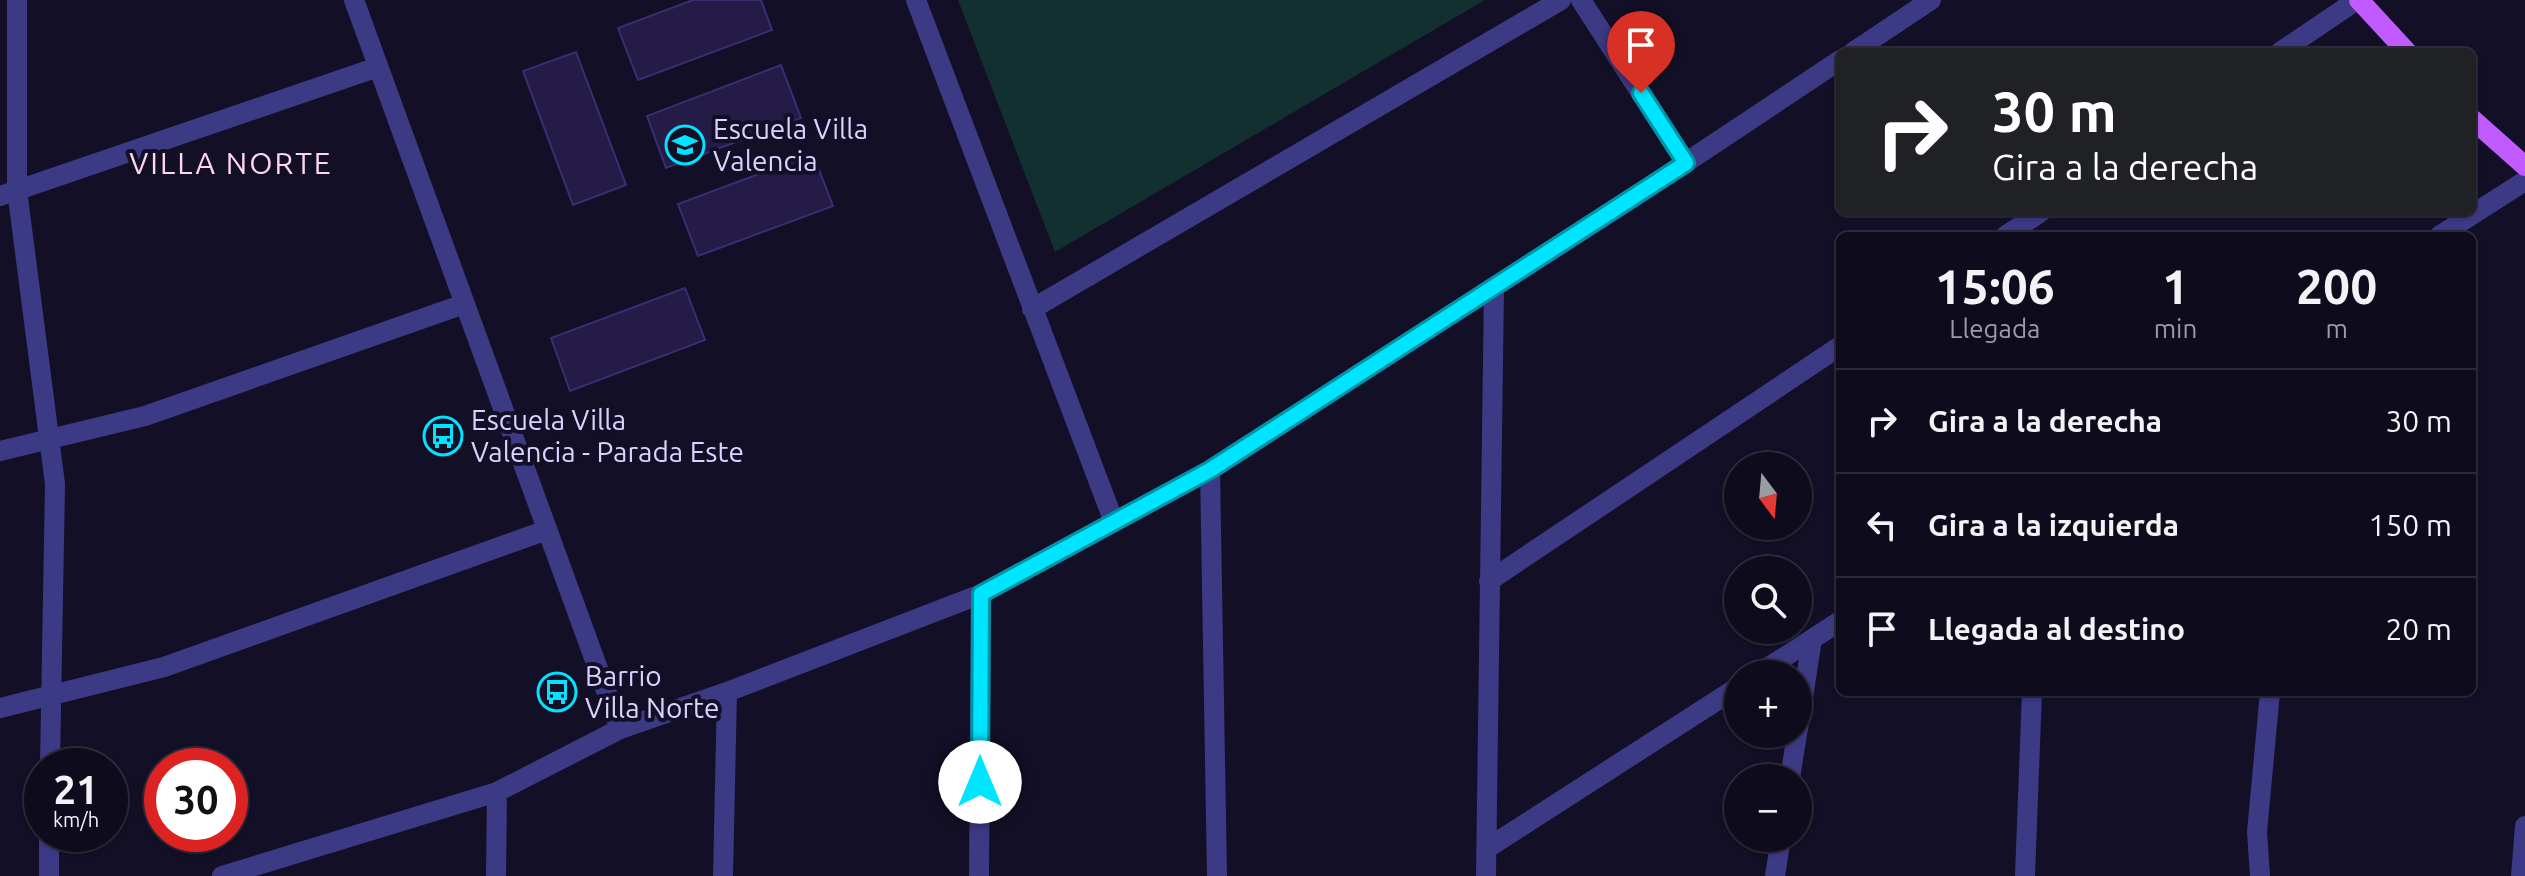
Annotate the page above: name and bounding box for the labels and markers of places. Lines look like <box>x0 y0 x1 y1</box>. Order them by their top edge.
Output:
pin <box>1607 11 1675 93</box>
place label: Escuela Villa Valencia <box>713 113 868 176</box>
school or university icon: Escuela Villa Valencia <box>664 124 706 166</box>
place label: Escuela Villa Valencia - Parada Este <box>471 404 744 467</box>
bus stop icon: Escuela Villa Valencia - Parada Este <box>422 415 464 457</box>
place label: Barrio Villa Norte <box>585 660 719 723</box>
bus stop icon: Barrio Villa Norte <box>536 671 578 713</box>

